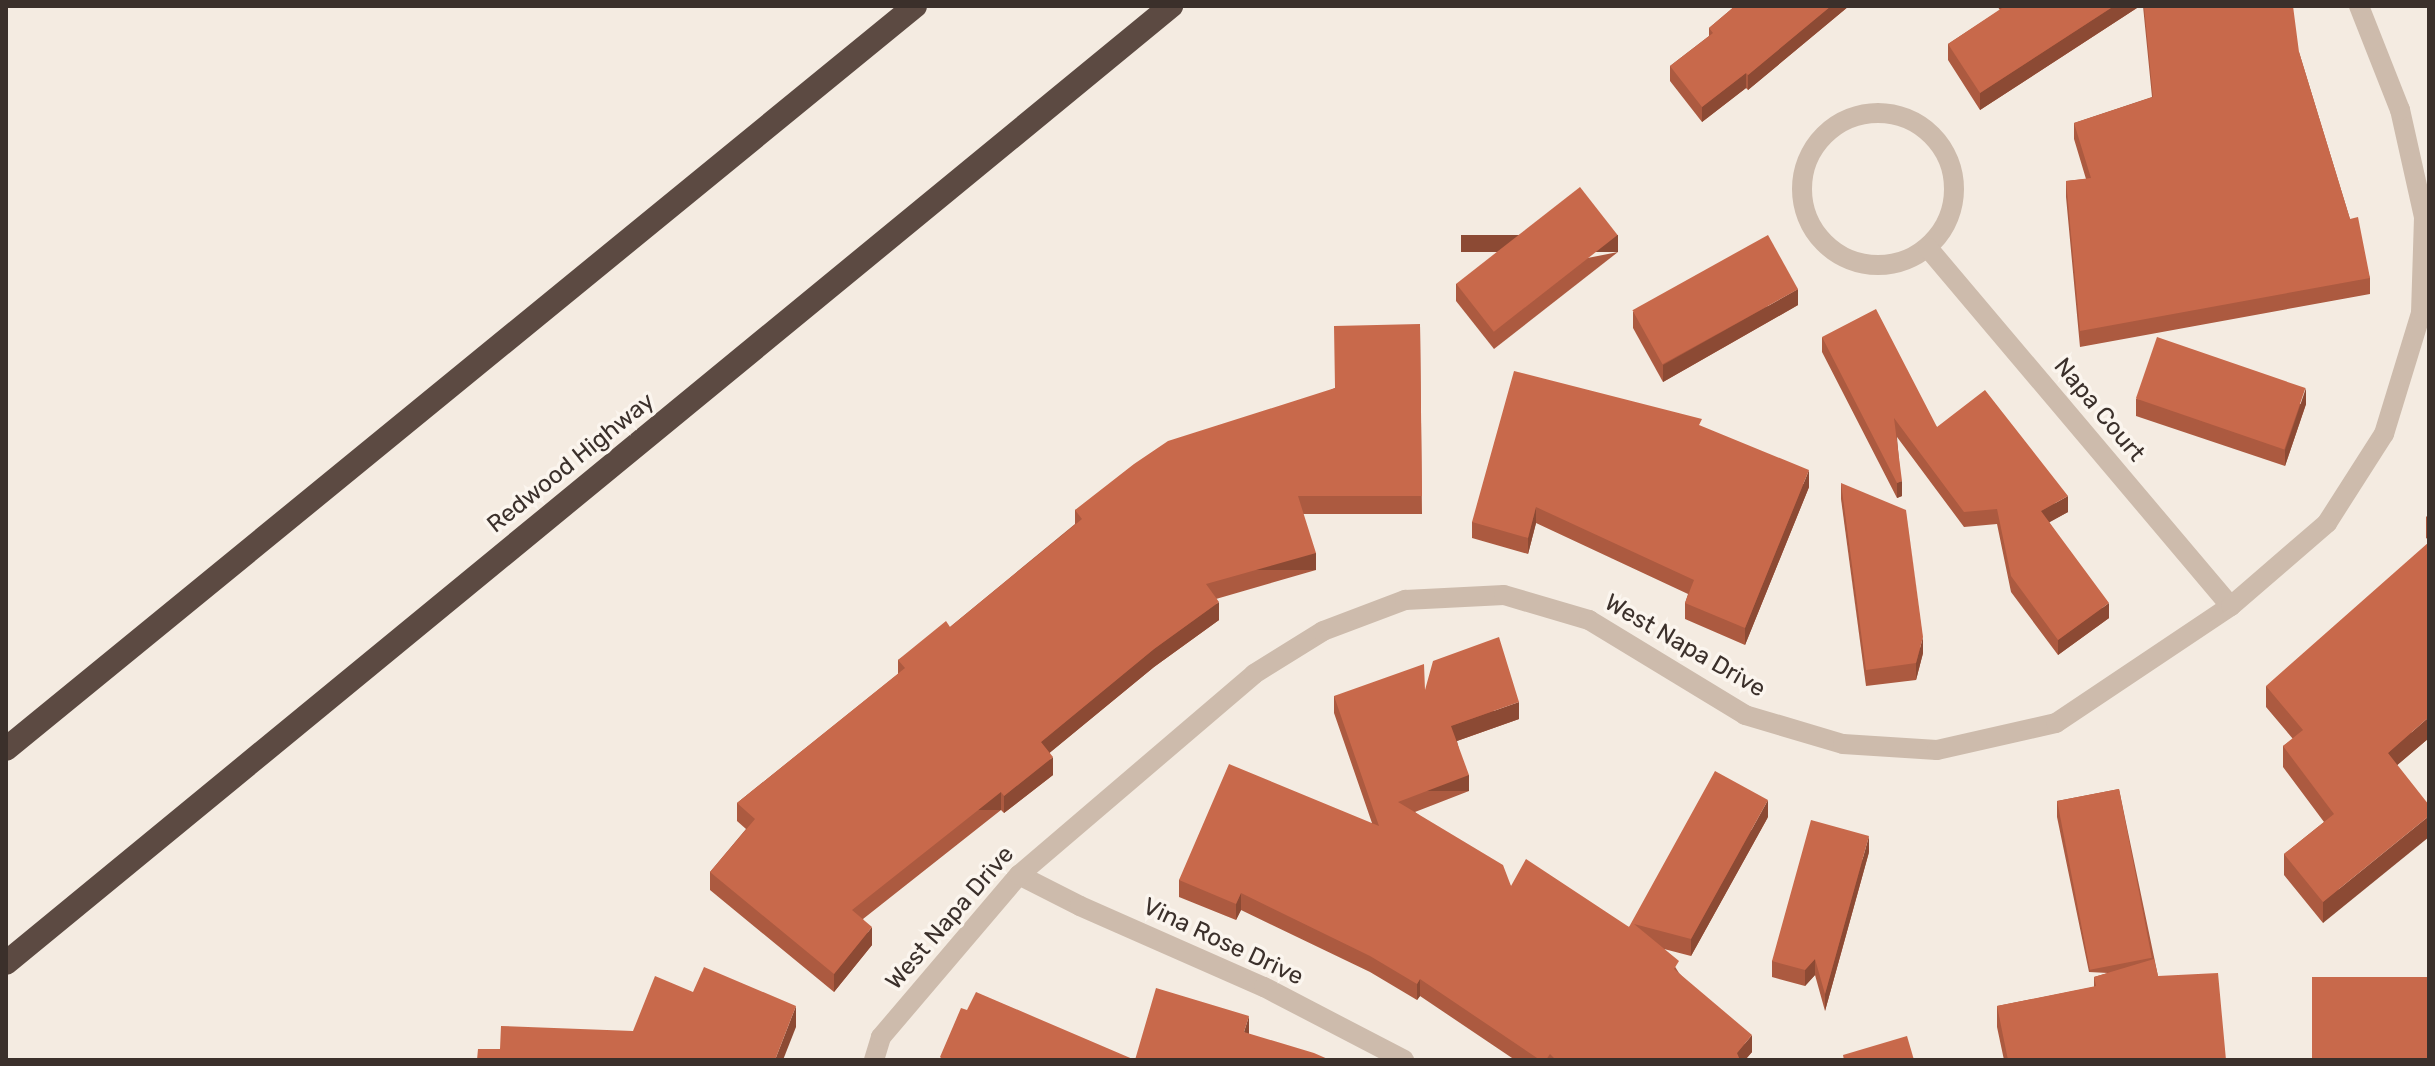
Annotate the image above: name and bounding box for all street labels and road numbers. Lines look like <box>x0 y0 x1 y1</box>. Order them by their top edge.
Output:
street label: Napa Court <box>2047 352 2151 468</box>
street label: Redwood Highway <box>482 387 660 539</box>
street label: West Napa Drive <box>1600 588 1770 704</box>
street label: West Napa Drive <box>880 840 1020 996</box>
street label: Vina Rose Drive <box>1138 892 1308 992</box>

